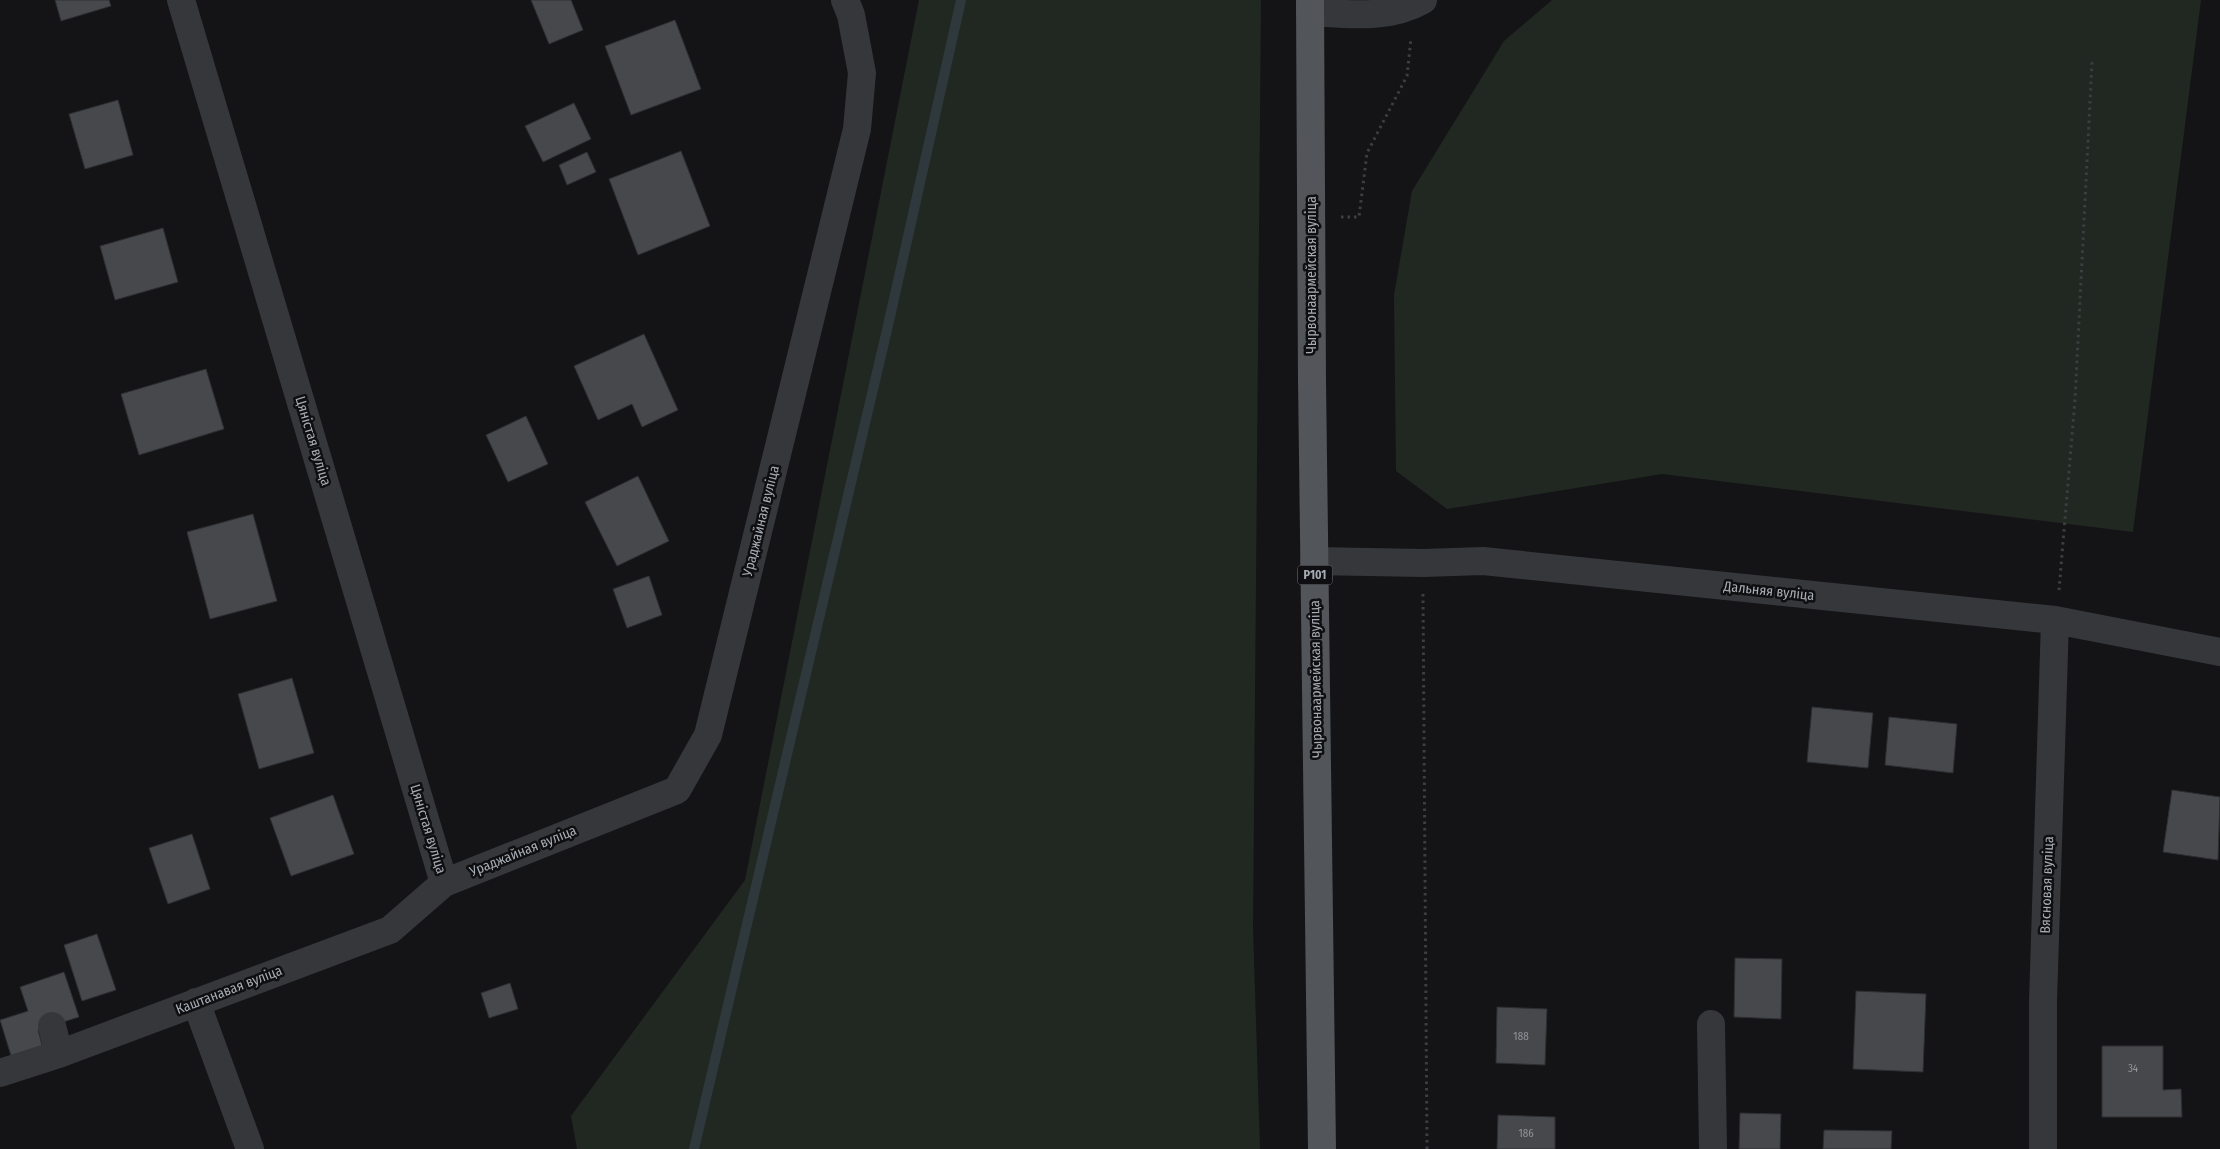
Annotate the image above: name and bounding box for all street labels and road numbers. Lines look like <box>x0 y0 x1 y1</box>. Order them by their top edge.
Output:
street label: Чырвонаармейская вуліца <box>1303 196 1320 354</box>
street label: Цяністая вуліца <box>291 394 335 488</box>
street label: Ураджайная вуліца <box>739 464 783 579</box>
road number: Р101 <box>1298 566 1332 584</box>
street label: Дальняя вуліца <box>1722 578 1815 604</box>
street label: Чырвонаармейская вуліца <box>1306 600 1326 758</box>
street label: Цяністая вуліца <box>406 782 450 876</box>
street label: Ураджайная вуліца <box>466 822 579 881</box>
street label: Вясновая вуліца <box>2037 836 2057 934</box>
street label: Каштанавая вуліца <box>173 962 285 1018</box>

